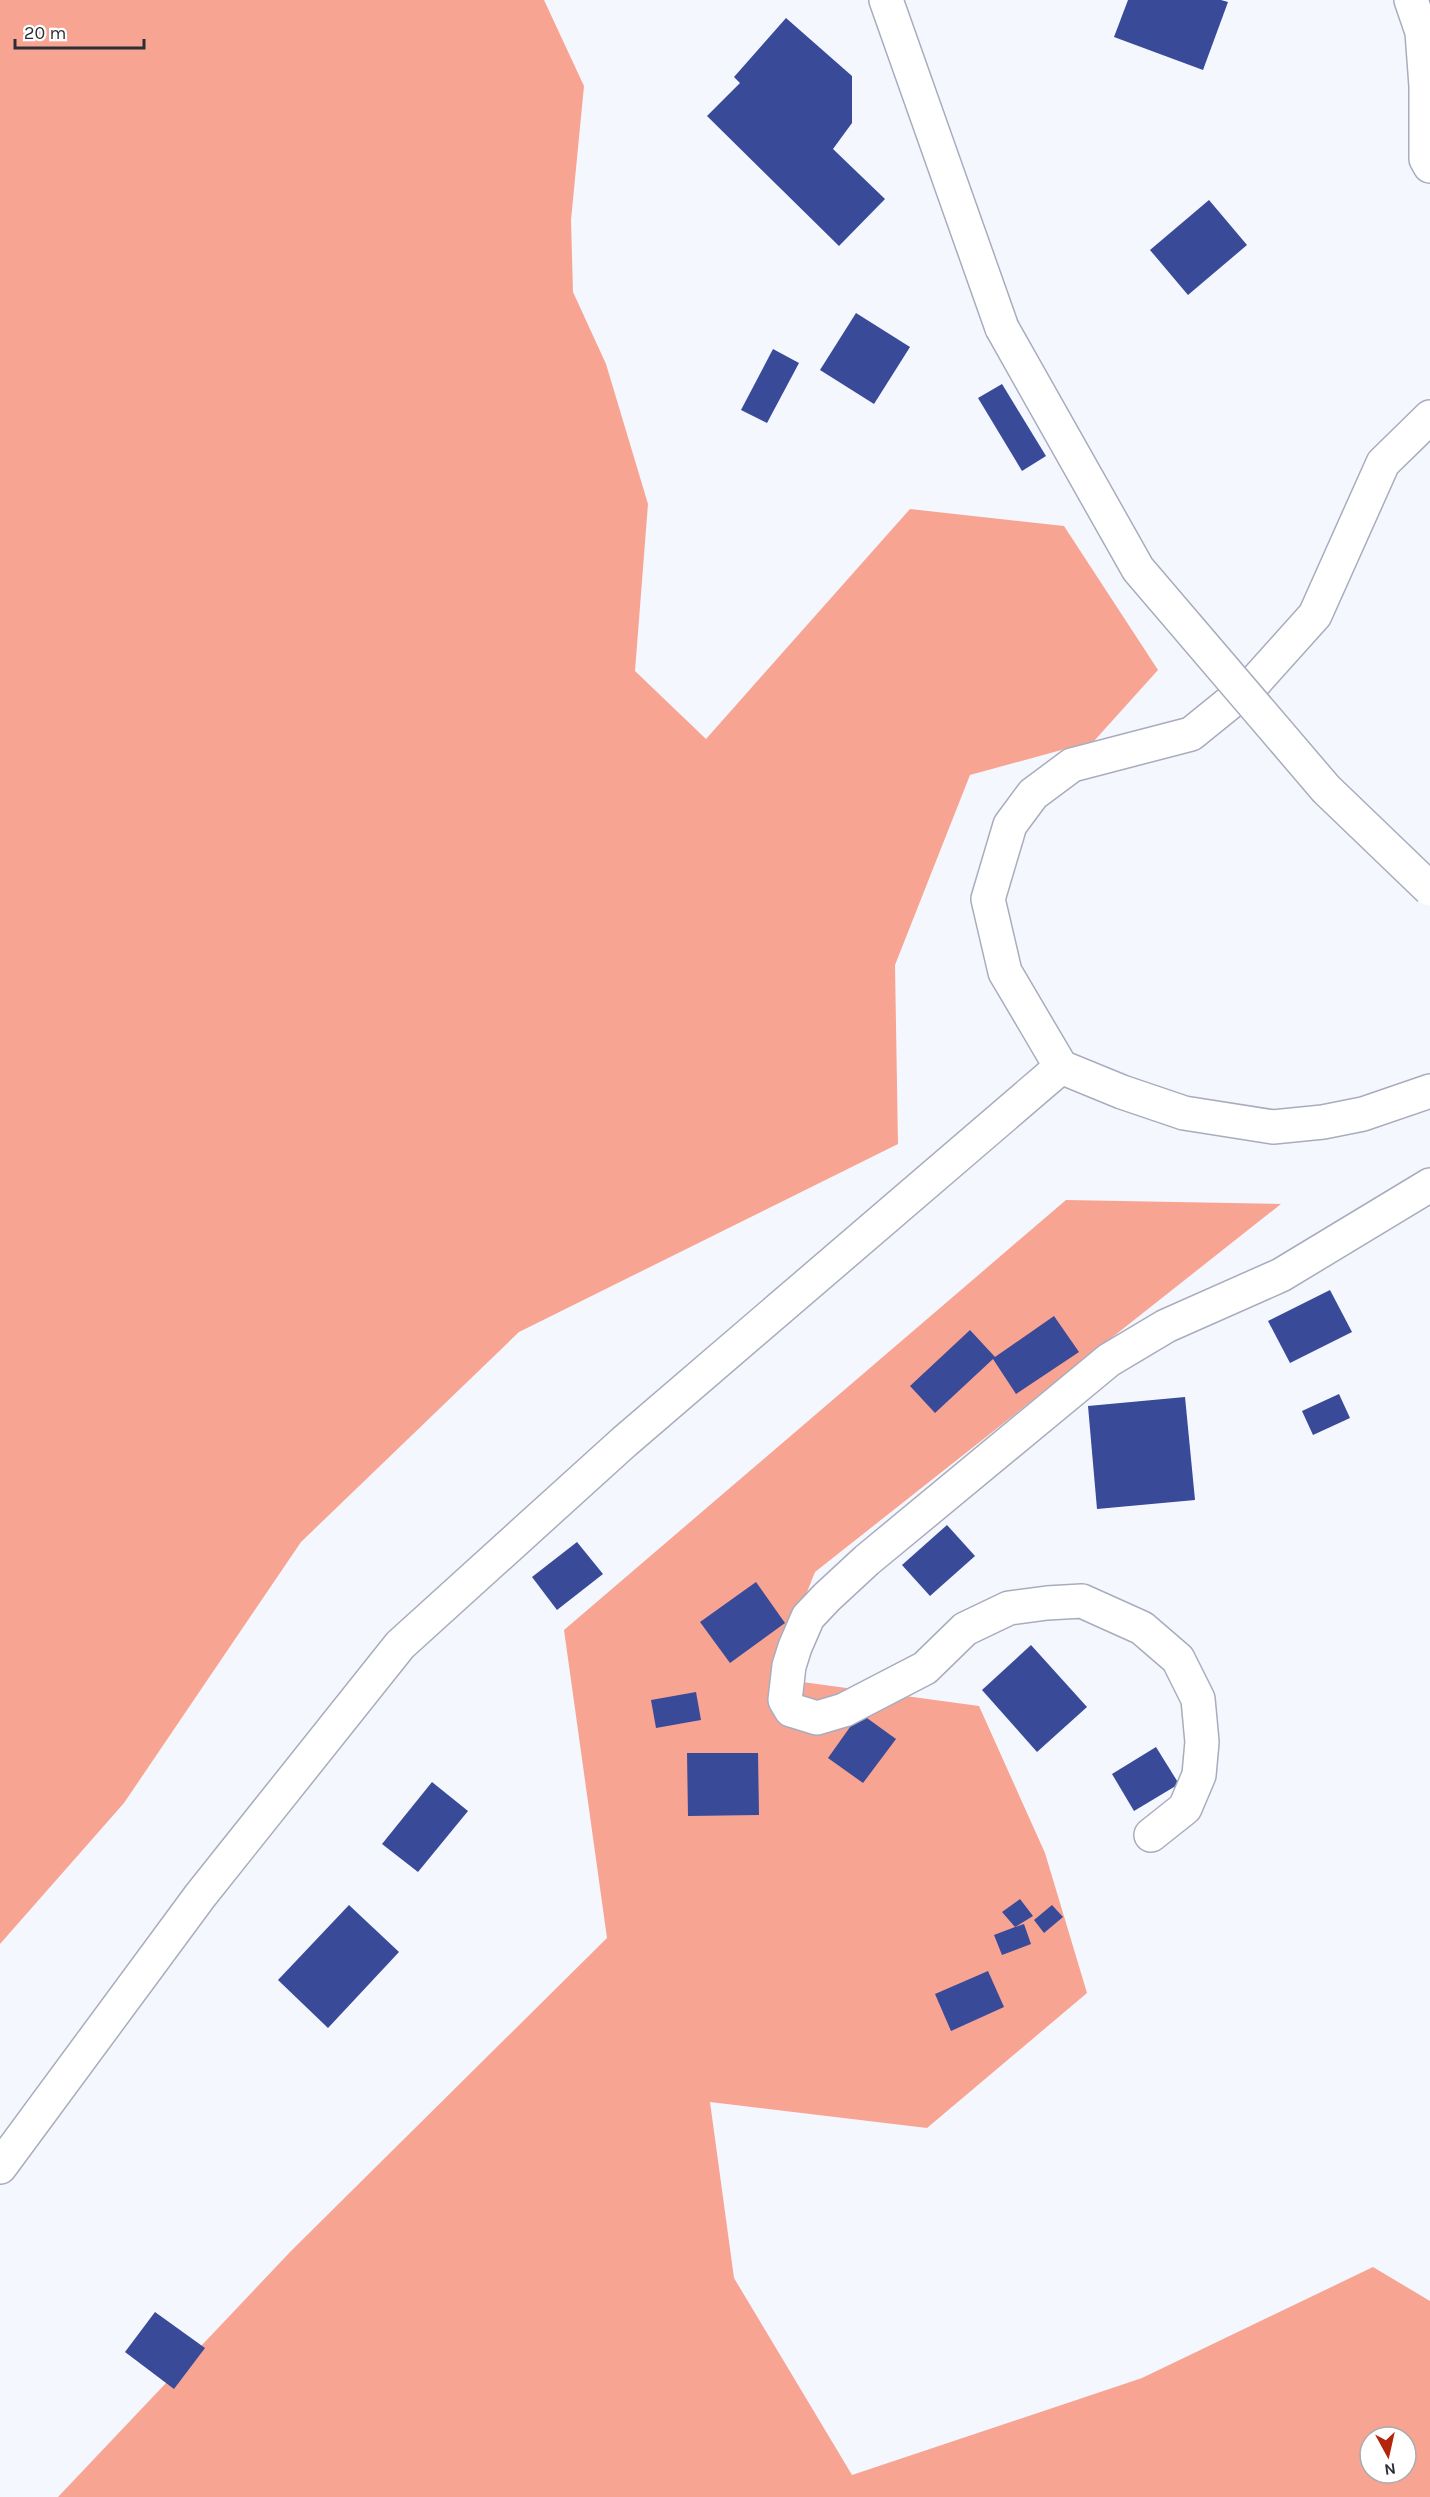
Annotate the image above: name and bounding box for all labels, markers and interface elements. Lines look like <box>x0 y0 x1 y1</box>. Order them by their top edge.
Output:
scale bar <box>15 12 144 50</box>
text: 20 m <box>24 22 66 44</box>
north arrow <box>1358 2425 1418 2485</box>
text: N <box>1383 2459 1397 2480</box>

